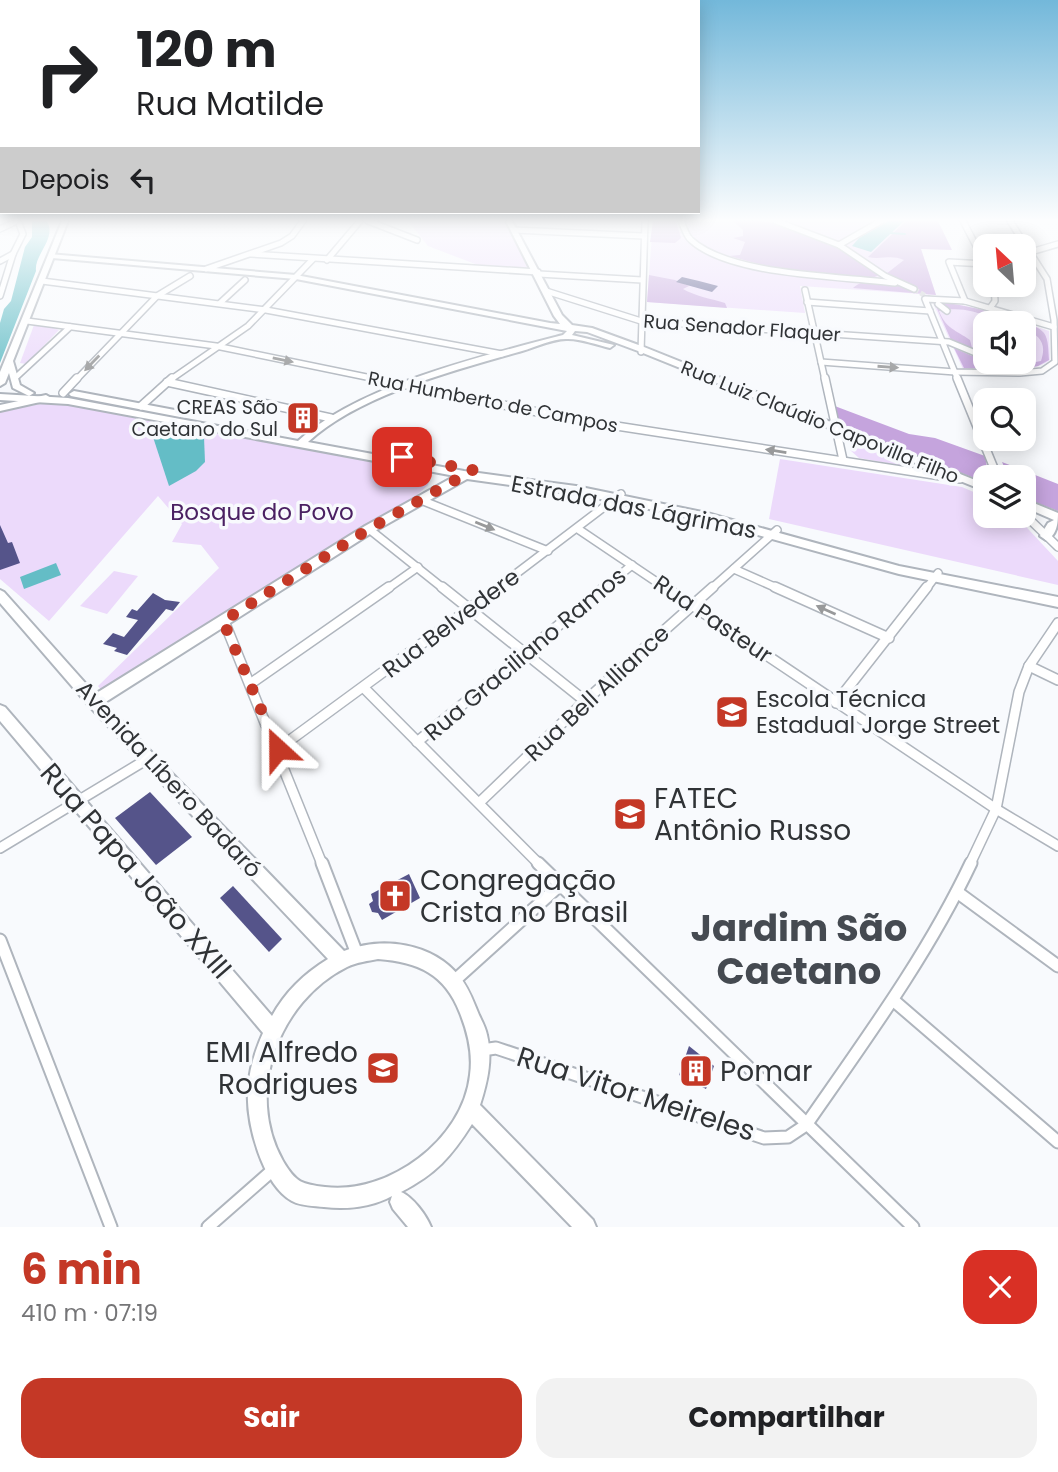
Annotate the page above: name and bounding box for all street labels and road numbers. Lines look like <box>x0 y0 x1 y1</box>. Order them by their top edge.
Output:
street label: Rua Senador Flaquer <box>642 308 842 348</box>
street label: Rua Luiz Claúdio Capovilla Filho <box>677 354 963 490</box>
street label: Rua Humberto de Campos <box>366 365 620 439</box>
street label: Estrada das Lágrimas <box>509 468 759 546</box>
street label: Rua Graciliano Ramos <box>417 560 633 748</box>
street label: Rua Belvedere <box>376 561 526 685</box>
street label: Rua Pasteur <box>647 567 779 671</box>
street label: Rua Bell Alliance <box>518 617 676 769</box>
street label: Avenida Líbero Badaró <box>69 673 269 885</box>
street label: Rua Papa João XXIII <box>31 755 241 987</box>
street label: Rua Vitor Meireles <box>512 1037 760 1151</box>

